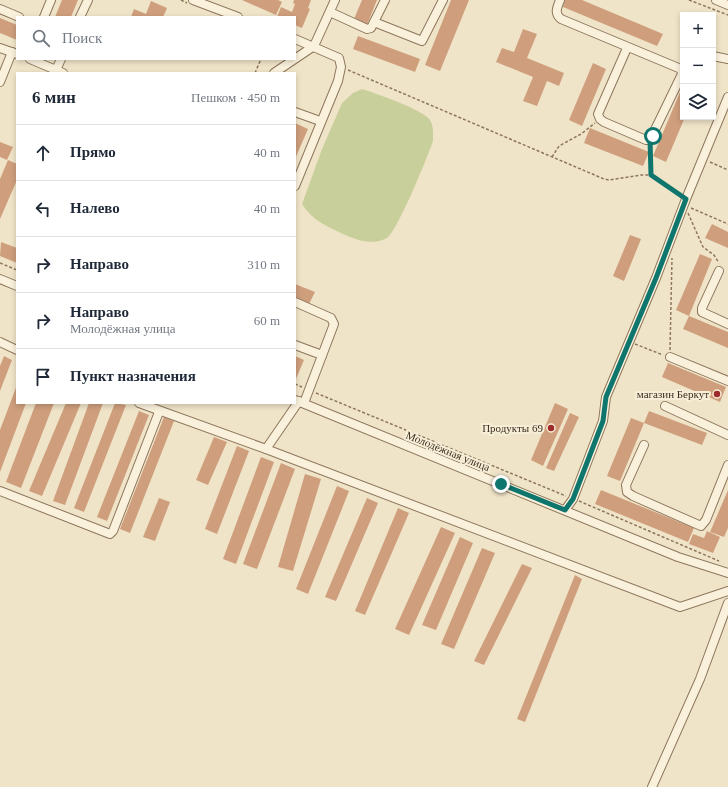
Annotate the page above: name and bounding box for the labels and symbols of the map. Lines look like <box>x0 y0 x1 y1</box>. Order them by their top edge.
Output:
route start <box>644 127 662 145</box>
place label: магазин Беркут <box>637 388 709 400</box>
marker: магазин Беркут <box>712 389 722 399</box>
place label: Продукты 69 <box>482 422 543 434</box>
marker: Продукты 69 <box>546 423 556 433</box>
street label: Молодёжная улица <box>404 429 492 473</box>
route end <box>492 475 510 493</box>

